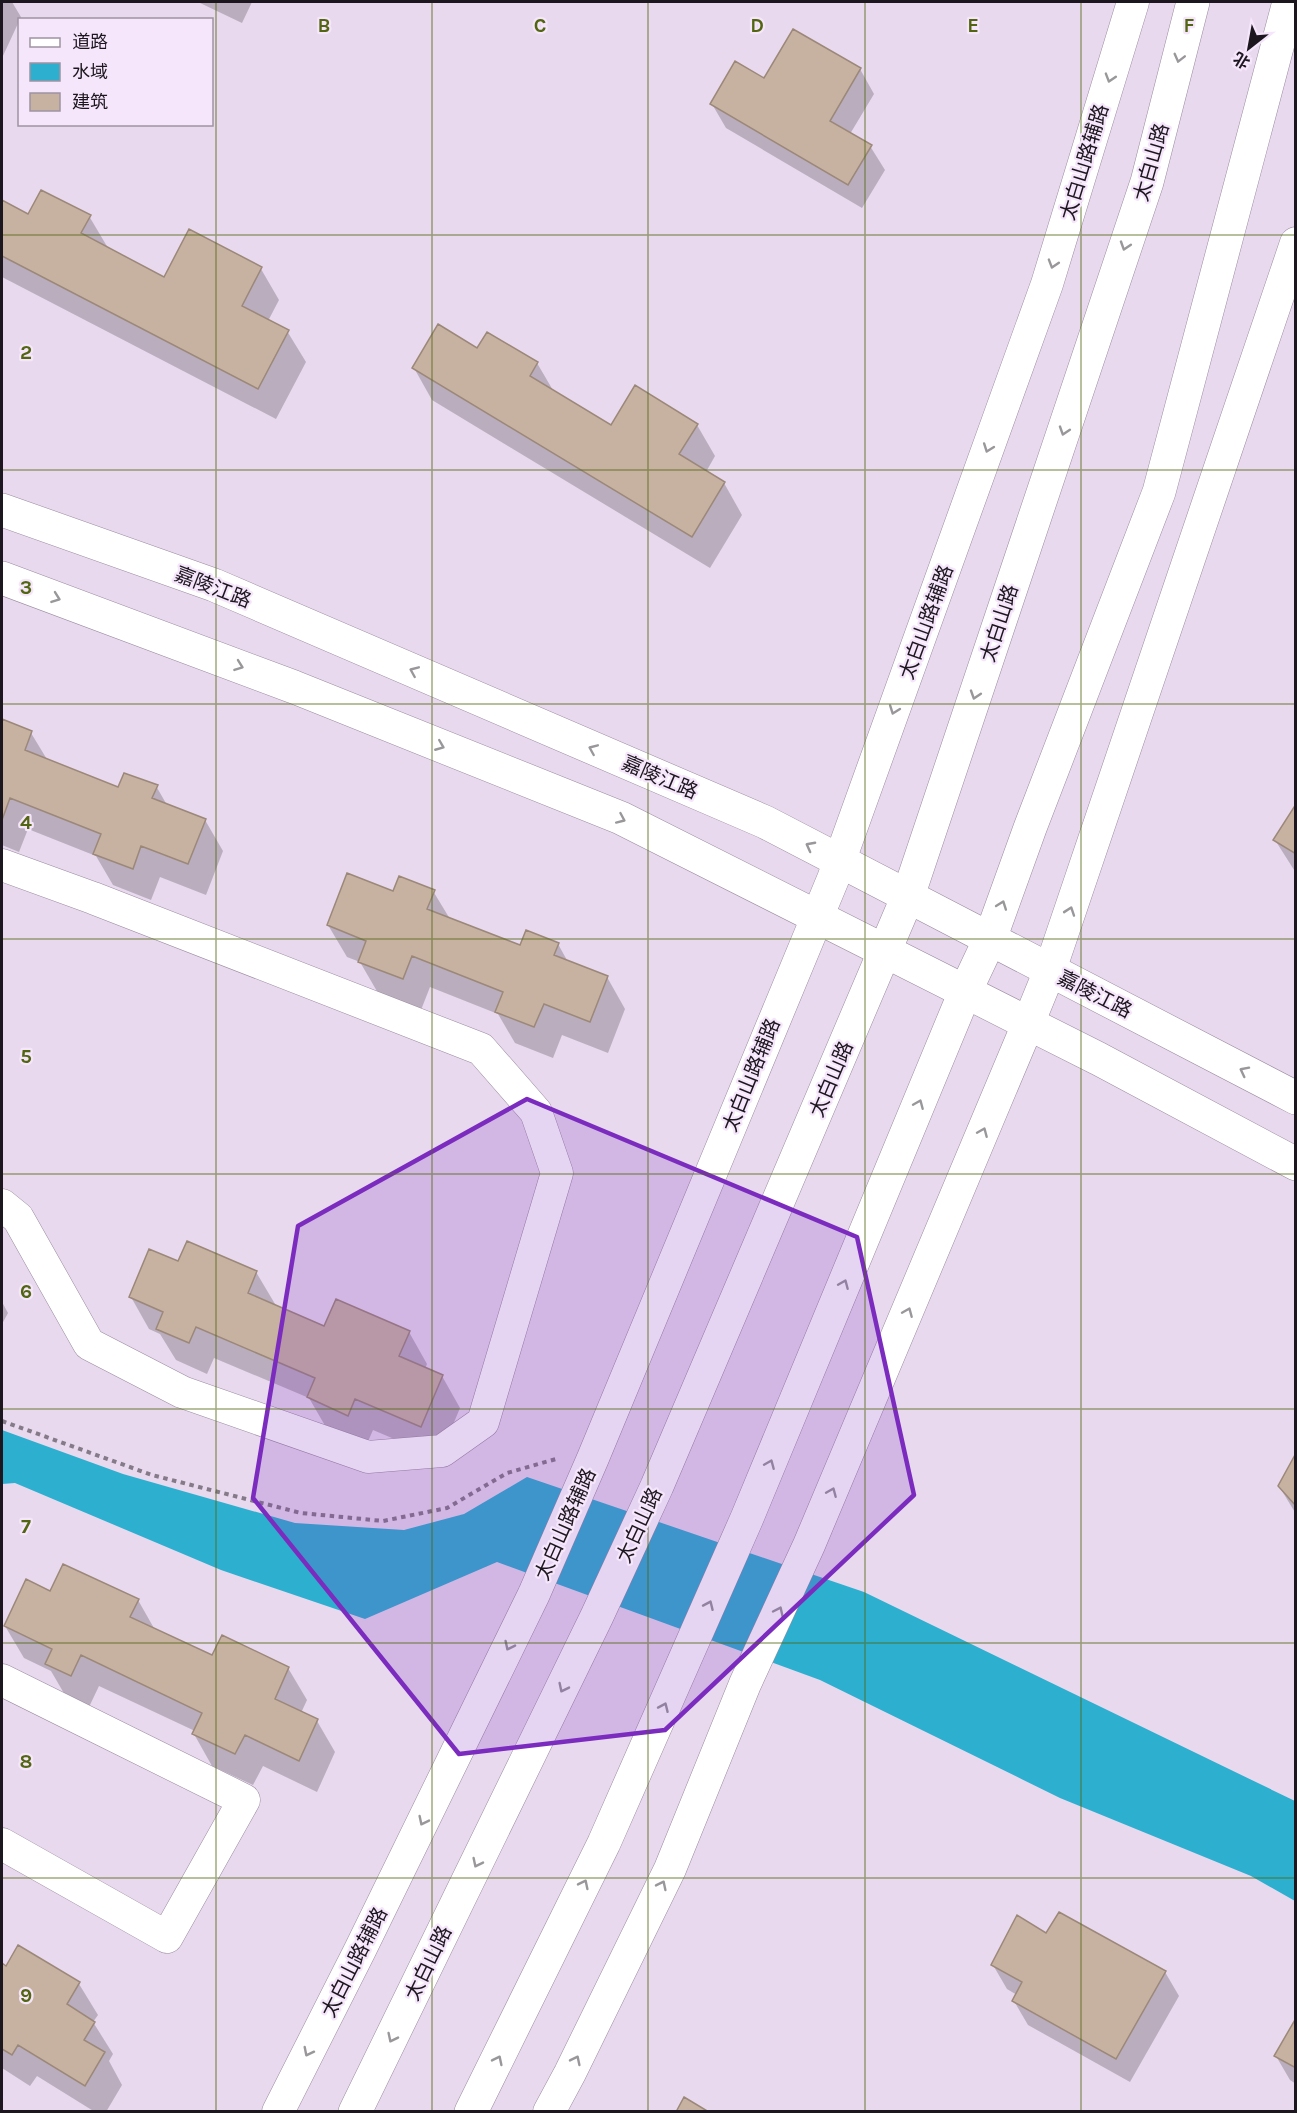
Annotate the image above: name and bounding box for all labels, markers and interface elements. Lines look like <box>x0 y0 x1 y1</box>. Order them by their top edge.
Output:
text: B <box>318 14 330 37</box>
text: C <box>534 14 546 37</box>
text: D <box>750 14 764 37</box>
text: E <box>967 14 979 37</box>
text: F <box>1184 14 1195 37</box>
legend <box>18 18 213 126</box>
north arrow <box>1219 18 1279 78</box>
text: 道路 <box>72 31 108 53</box>
text: 北 <box>1230 48 1253 73</box>
one-way arrow <box>1173 53 1186 63</box>
text: 水域 <box>72 61 108 83</box>
one-way arrow <box>1105 72 1117 82</box>
text: 建筑 <box>72 91 108 113</box>
street label: 太白山路辅路 <box>1056 101 1113 223</box>
street label: 太白山路 <box>1129 121 1174 204</box>
one-way arrow <box>1120 240 1133 251</box>
one-way arrow <box>1048 258 1060 269</box>
text: 2 <box>20 341 32 364</box>
one-way arrow <box>1058 425 1071 436</box>
one-way arrow <box>982 442 995 453</box>
street label: 嘉陵江路 <box>171 562 254 613</box>
street label: 太白山路辅路 <box>895 562 958 682</box>
text: 3 <box>20 576 32 599</box>
street label: 太白山路 <box>976 582 1023 665</box>
one-way arrow <box>50 591 61 604</box>
one-way arrow <box>233 659 244 672</box>
one-way arrow <box>410 667 421 679</box>
one-way arrow <box>970 689 983 700</box>
one-way arrow <box>888 705 901 715</box>
one-way arrow <box>434 738 445 751</box>
one-way arrow <box>589 744 600 756</box>
street label: 嘉陵江路 <box>618 751 701 804</box>
text: 4 <box>20 811 32 834</box>
one-way arrow <box>614 812 625 824</box>
one-way arrow <box>805 841 816 853</box>
one-way arrow <box>995 900 1008 910</box>
one-way arrow <box>1062 906 1075 917</box>
street label: 嘉陵江路 <box>1054 966 1136 1023</box>
street label: 太白山路辅路 <box>718 1015 785 1135</box>
street label: 太白山路 <box>805 1038 858 1121</box>
text: 5 <box>20 1045 32 1068</box>
one-way arrow <box>1239 1067 1250 1078</box>
one-way arrow <box>912 1099 924 1110</box>
one-way arrow <box>976 1127 988 1138</box>
one-way arrow <box>837 1279 849 1290</box>
text: 6 <box>20 1280 32 1303</box>
one-way arrow <box>900 1307 912 1318</box>
one-way arrow <box>763 1459 775 1470</box>
street label: 太白山路辅路 <box>531 1465 600 1584</box>
street label: 太白山路 <box>612 1484 667 1566</box>
one-way arrow <box>825 1487 837 1498</box>
text: 7 <box>21 1515 31 1538</box>
one-way arrow <box>701 1601 713 1612</box>
one-way arrow <box>771 1607 783 1618</box>
one-way arrow <box>504 1640 516 1651</box>
one-way arrow <box>558 1681 570 1692</box>
one-way arrow <box>657 1702 669 1713</box>
text: 8 <box>20 1750 32 1773</box>
one-way arrow <box>419 1815 431 1826</box>
one-way arrow <box>473 1856 485 1867</box>
one-way arrow <box>577 1880 588 1891</box>
one-way arrow <box>655 1880 667 1891</box>
street label: 太白山路辅路 <box>317 1904 392 2021</box>
street label: 太白山路 <box>401 1922 456 2004</box>
text: 9 <box>20 1984 32 2007</box>
one-way arrow <box>387 2032 399 2043</box>
one-way arrow <box>304 2046 315 2057</box>
one-way arrow <box>491 2055 503 2066</box>
one-way arrow <box>569 2055 581 2066</box>

